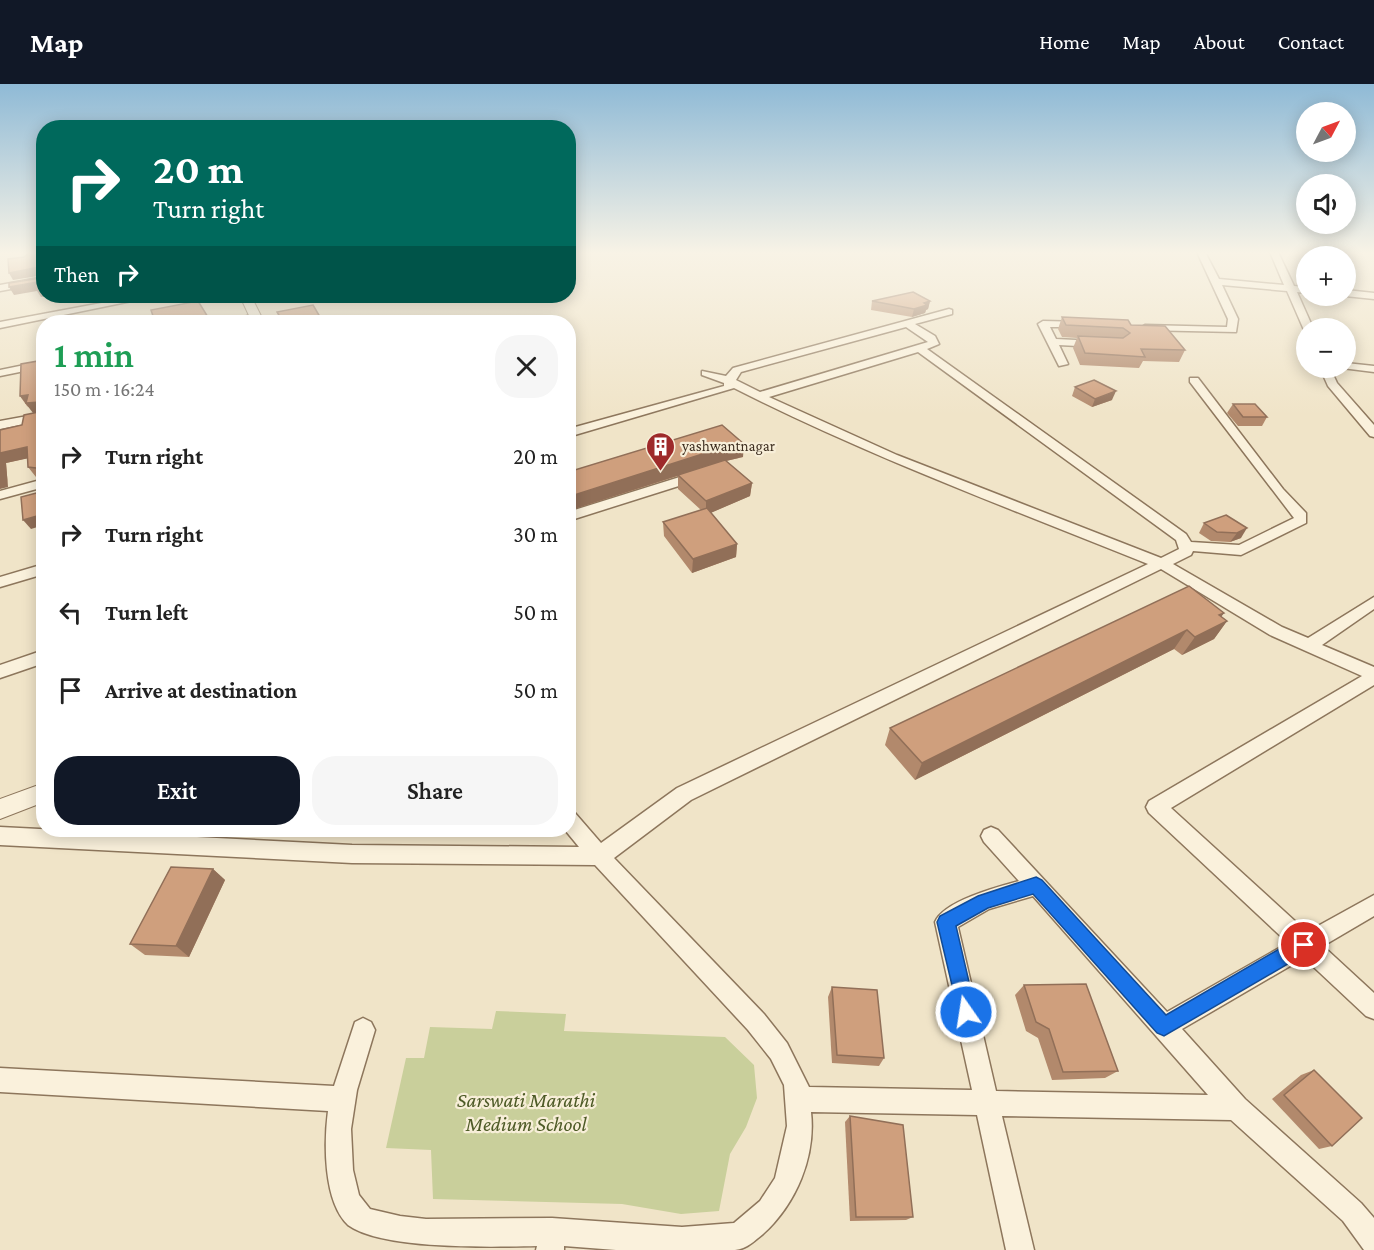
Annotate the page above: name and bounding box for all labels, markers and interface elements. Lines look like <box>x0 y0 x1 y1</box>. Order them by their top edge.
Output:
text: Map <box>30 27 83 58</box>
text: Home <box>1039 30 1089 54</box>
text: Map <box>1122 30 1161 54</box>
text: About <box>1194 30 1245 54</box>
text: Contact <box>1278 30 1344 54</box>
north arrow <box>1296 102 1356 162</box>
map controls <box>1296 102 1356 378</box>
icon: right <box>54 144 132 222</box>
text: 20 m <box>153 145 244 192</box>
button: sound <box>1296 174 1356 234</box>
text: Turn right <box>153 194 264 224</box>
button: + <box>1296 246 1356 306</box>
icon: right <box>111 258 144 291</box>
text: Then <box>54 262 99 287</box>
button: − <box>1296 318 1356 378</box>
text: 1 min <box>54 335 134 375</box>
button: close <box>495 335 558 398</box>
text: 150 m · 16:24 <box>54 378 155 400</box>
building icon: yashwantnagar <box>645 430 677 472</box>
place label: yashwantnagar <box>681 438 776 455</box>
icon: right <box>54 440 87 473</box>
text: Turn right <box>105 444 203 469</box>
text: 20 m <box>513 444 558 469</box>
icon: right <box>54 518 87 551</box>
text: Turn right <box>105 522 203 547</box>
text: 30 m <box>513 522 558 547</box>
icon: left <box>54 596 87 629</box>
text: Turn left <box>105 600 188 625</box>
text: 50 m <box>513 600 558 625</box>
icon: arrive <box>54 674 87 707</box>
text: Arrive at destination <box>105 678 297 703</box>
text: 50 m <box>513 678 558 703</box>
button: Exit <box>54 756 300 825</box>
button: Share <box>312 756 558 825</box>
pin <box>1278 919 1329 970</box>
icon: arrive <box>1287 928 1320 961</box>
position arrow <box>934 980 998 1044</box>
park label: Sarswati Marathi Medium School <box>457 1088 596 1136</box>

